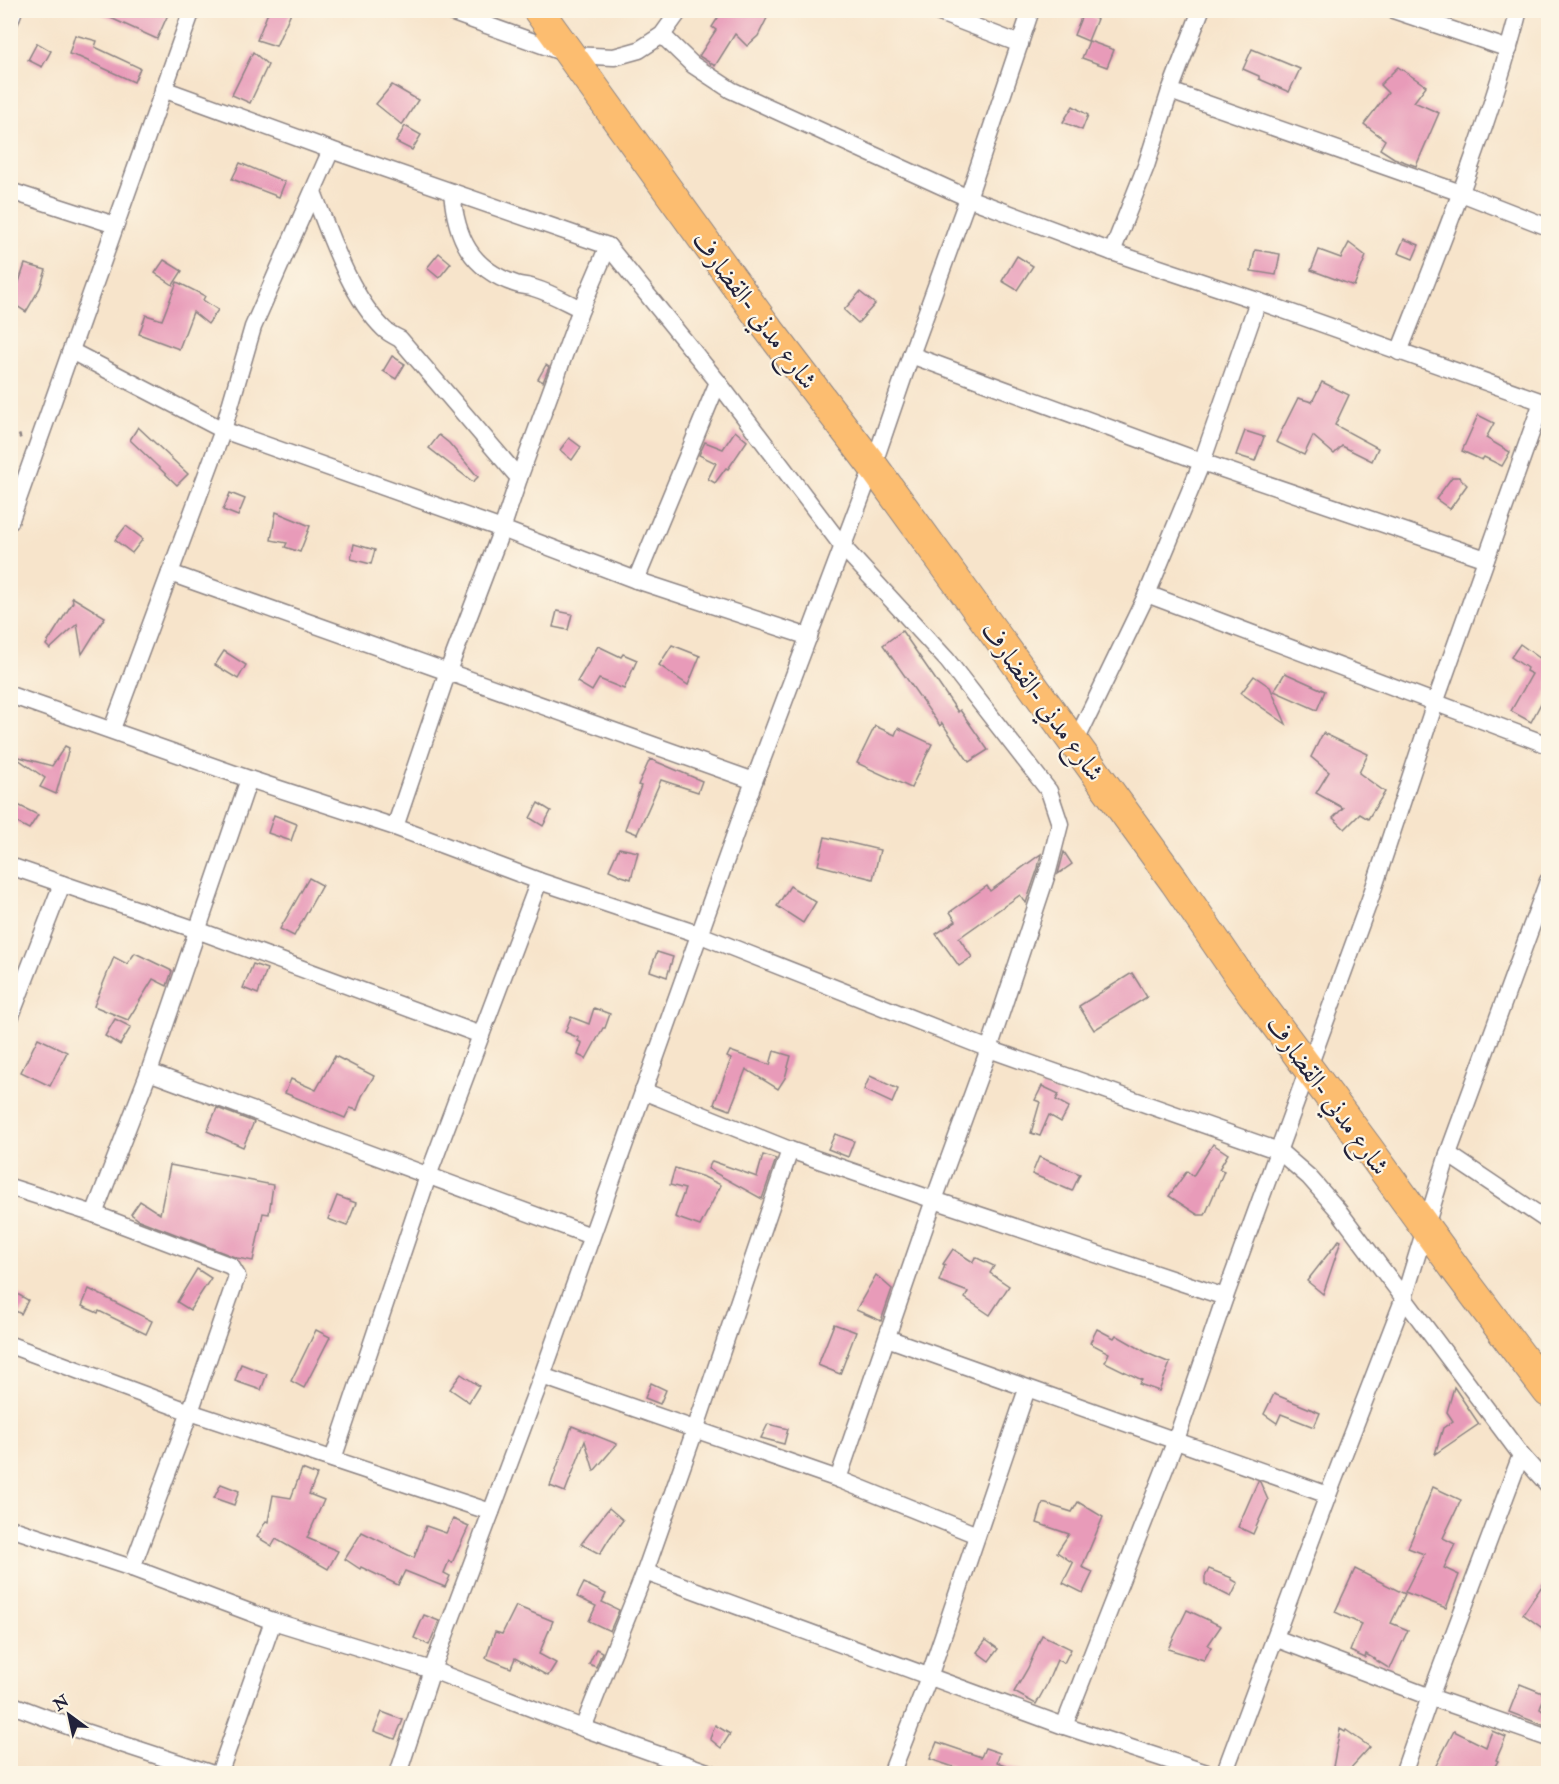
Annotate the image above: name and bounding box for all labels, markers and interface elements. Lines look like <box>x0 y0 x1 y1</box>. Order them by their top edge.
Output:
street label: شارع مدني -القضارف <box>680 225 824 399</box>
street label: شارع مدني -القضارف <box>970 616 1111 790</box>
street label: شارع مدني -القضارف <box>1255 1010 1396 1184</box>
north arrow <box>39 1685 99 1745</box>
text: N <box>49 1691 73 1716</box>

